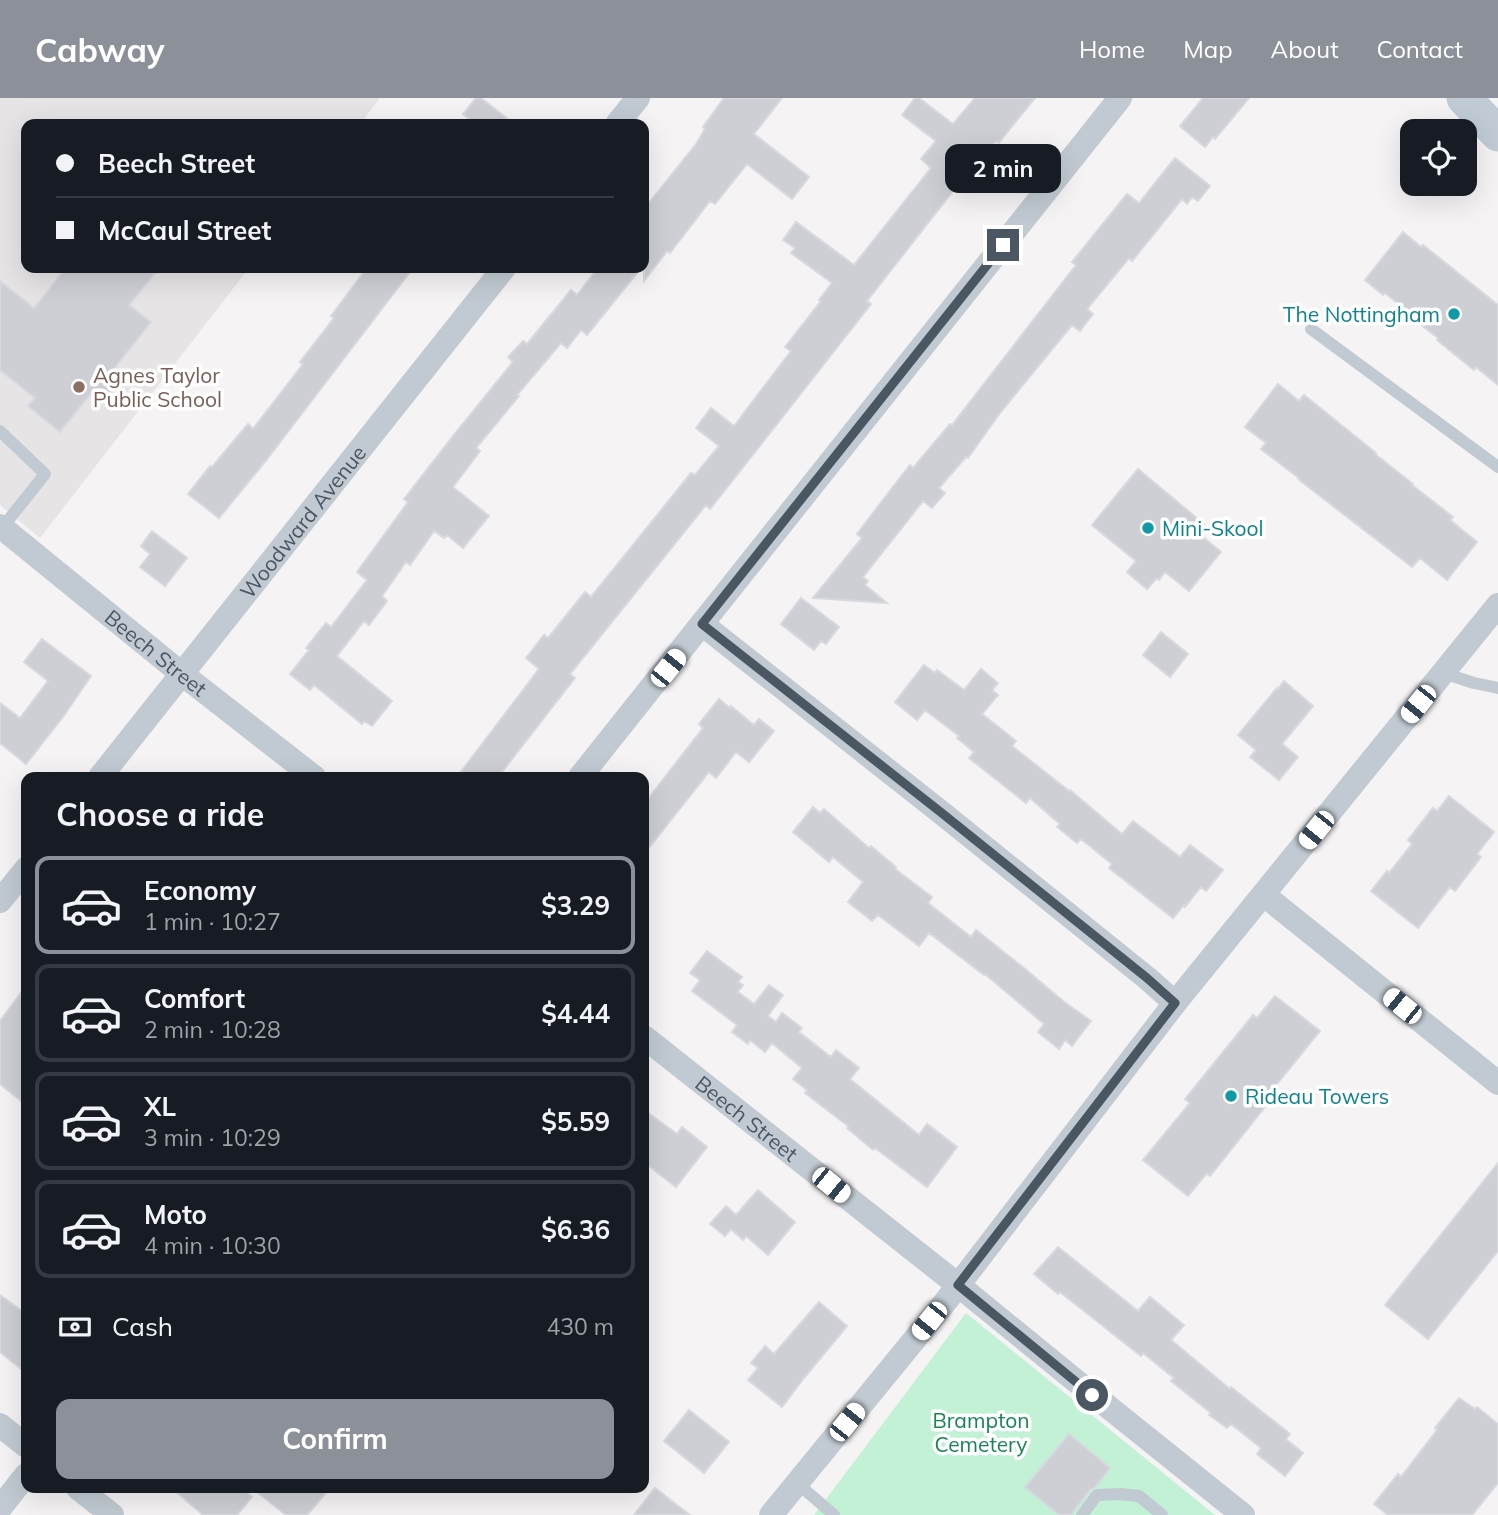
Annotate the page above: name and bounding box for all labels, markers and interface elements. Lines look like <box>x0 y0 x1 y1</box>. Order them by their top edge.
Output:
text: Cabway <box>35 29 165 70</box>
text: Home <box>1079 34 1145 64</box>
text: Map <box>1183 34 1233 64</box>
text: About <box>1271 34 1339 64</box>
text: Contact <box>1377 34 1463 64</box>
map controls <box>1400 119 1477 196</box>
button: locate <box>1400 119 1477 196</box>
callout: 2 min <box>945 144 1061 192</box>
text: Beech Street <box>98 147 255 180</box>
text: 2 min <box>973 154 1033 183</box>
text: McCaul Street <box>98 214 271 247</box>
route end <box>987 229 1019 261</box>
place label: The Nottingham <box>1283 301 1440 327</box>
marker: The Nottingham <box>1446 306 1462 322</box>
place label: Agnes Taylor Public School <box>93 362 222 412</box>
marker: Agnes Taylor Public School <box>71 379 87 395</box>
street label: Woodward Avenue <box>234 440 371 603</box>
place label: Mini-Skool <box>1162 515 1264 541</box>
marker: Mini-Skool <box>1140 520 1156 536</box>
street label: Beech Street <box>100 604 212 702</box>
car <box>647 645 690 691</box>
car <box>1397 681 1440 727</box>
text: Choose a ride <box>56 794 264 834</box>
car <box>1295 807 1338 853</box>
icon: car <box>60 874 123 937</box>
text: Economy <box>144 874 256 907</box>
text: $3.29 <box>541 889 610 922</box>
text: 1 min · 10:27 <box>144 907 281 936</box>
icon: car <box>60 982 123 1045</box>
text: Comfort <box>144 982 245 1015</box>
car <box>1380 985 1425 1027</box>
text: $4.44 <box>541 997 610 1030</box>
text: 2 min · 10:28 <box>144 1015 281 1044</box>
street label: Beech Street <box>690 1070 803 1167</box>
place label: Rideau Towers <box>1245 1083 1389 1109</box>
marker: Rideau Towers <box>1223 1088 1239 1104</box>
icon: car <box>60 1090 123 1153</box>
text: XL <box>144 1090 176 1123</box>
text: $5.59 <box>541 1105 610 1138</box>
text: 3 min · 10:29 <box>144 1123 281 1152</box>
car <box>809 1164 854 1206</box>
icon: car <box>60 1198 123 1261</box>
text: Moto <box>144 1198 207 1231</box>
text: $6.36 <box>541 1213 610 1246</box>
text: 4 min · 10:30 <box>144 1231 281 1260</box>
car <box>908 1298 951 1344</box>
icon: cash <box>56 1308 94 1346</box>
text: Cash <box>112 1310 173 1343</box>
text: 430 m <box>546 1312 614 1341</box>
route start <box>1076 1379 1108 1411</box>
button: Confirm <box>56 1399 614 1479</box>
car <box>826 1399 869 1445</box>
park label: Brampton Cemetery <box>933 1407 1029 1457</box>

